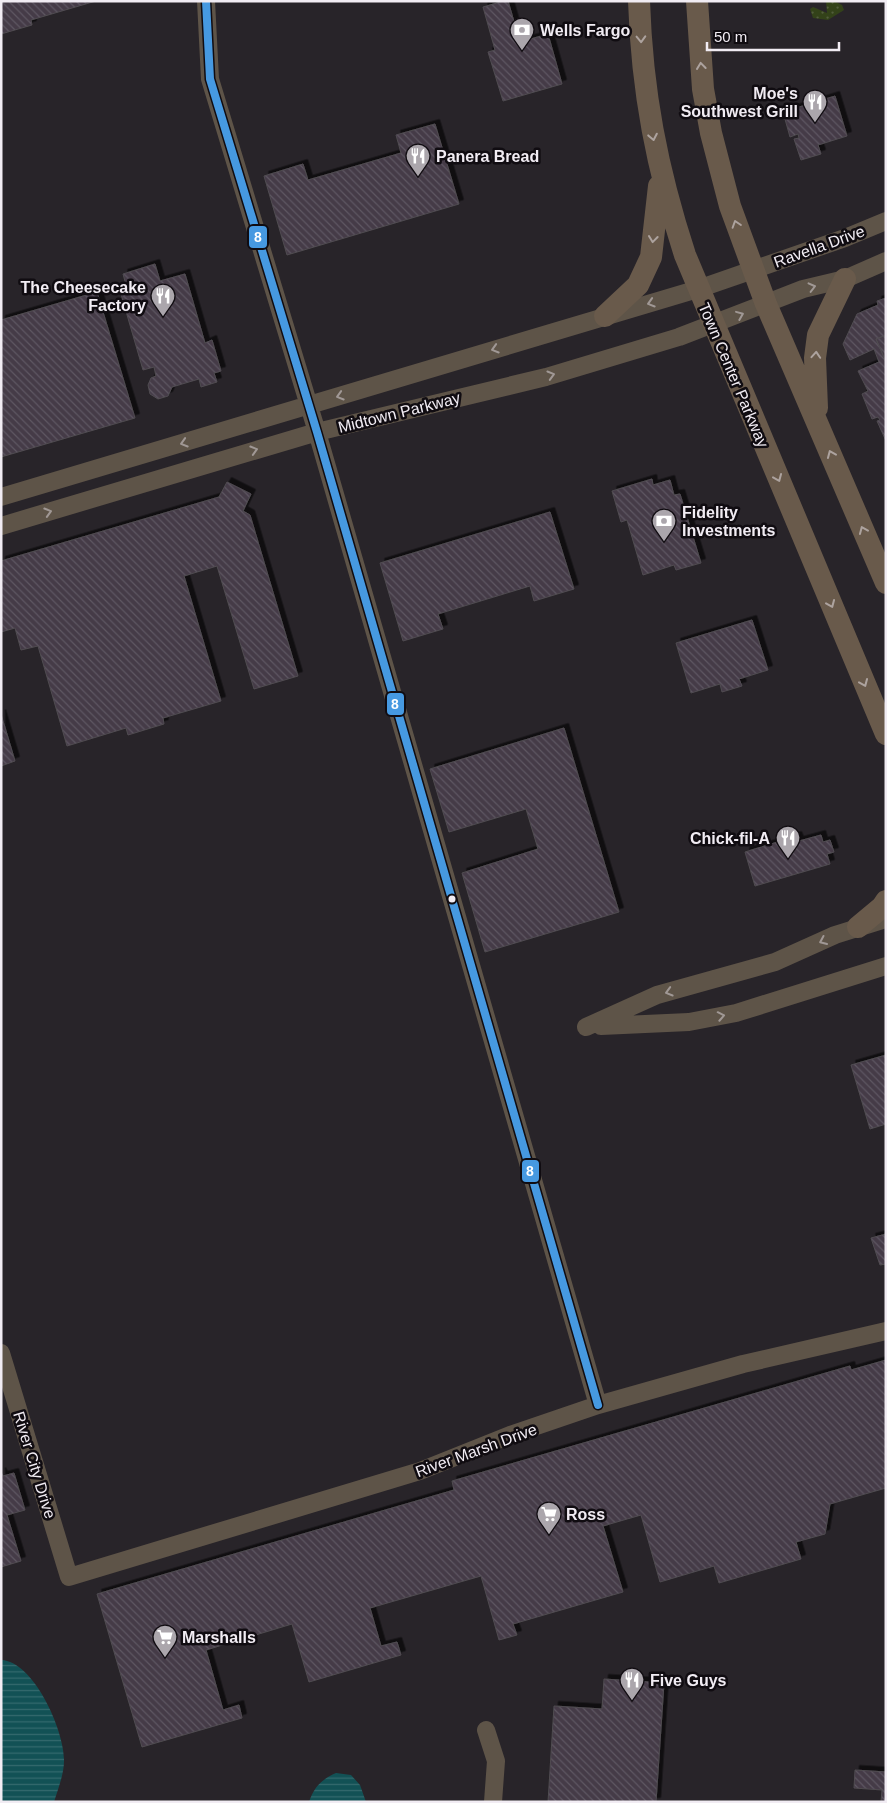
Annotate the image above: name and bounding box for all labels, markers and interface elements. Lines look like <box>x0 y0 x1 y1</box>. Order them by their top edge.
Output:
bank icon: Wells Fargo <box>509 17 535 51</box>
scale bar <box>707 20 840 52</box>
place label: Wells Fargo <box>540 22 631 39</box>
text: 50 m <box>714 28 747 45</box>
one-way arrow <box>635 35 646 43</box>
one-way arrow <box>696 61 707 69</box>
place label: Moe's Southwest Grill <box>681 85 798 120</box>
restaurant icon: Moe's Southwest Grill <box>802 89 828 123</box>
one-way arrow <box>648 132 658 141</box>
restaurant icon: Panera Bread <box>405 143 431 177</box>
place label: Panera Bread <box>436 148 539 165</box>
one-way arrow <box>732 220 742 228</box>
street label: Ravella Drive <box>772 222 867 271</box>
line badge: 8 <box>248 225 268 249</box>
text: 8 <box>254 229 262 245</box>
one-way arrow <box>648 235 659 243</box>
place label: The Cheesecake Factory <box>21 279 146 314</box>
one-way arrow <box>807 282 816 293</box>
restaurant icon: The Cheesecake Factory <box>150 283 176 317</box>
one-way arrow <box>647 297 655 307</box>
street label: Town Center Parkway <box>695 300 772 450</box>
one-way arrow <box>735 311 744 321</box>
one-way arrow <box>492 343 500 353</box>
one-way arrow <box>810 351 821 359</box>
one-way arrow <box>547 371 555 381</box>
street label: Midtown Parkway <box>336 389 462 436</box>
one-way arrow <box>336 390 344 400</box>
one-way arrow <box>180 437 189 447</box>
one-way arrow <box>249 446 258 456</box>
one-way arrow <box>827 450 837 459</box>
one-way arrow <box>771 473 782 482</box>
place label: Fidelity Investments <box>682 504 775 539</box>
one-way arrow <box>43 507 52 517</box>
bank icon: Fidelity Investments <box>651 508 677 542</box>
one-way arrow <box>859 526 870 535</box>
one-way arrow <box>825 599 836 608</box>
one-way arrow <box>858 678 869 687</box>
line badge: 8 <box>386 692 405 716</box>
text: 8 <box>391 696 399 712</box>
restaurant icon: Chick-fil-A <box>775 825 801 859</box>
place label: Chick-fil-A <box>690 830 770 847</box>
unlabelled marker <box>447 894 457 904</box>
one-way arrow <box>819 934 828 945</box>
one-way arrow <box>666 986 674 996</box>
one-way arrow <box>717 1011 725 1022</box>
line badge: 8 <box>521 1159 540 1183</box>
text: 8 <box>526 1163 534 1179</box>
street label: River City Drive <box>10 1410 59 1521</box>
street label: River Marsh Drive <box>413 1421 539 1480</box>
supermarket icon: Ross <box>536 1501 562 1535</box>
place label: Ross <box>566 1506 605 1523</box>
supermarket icon: Marshalls <box>152 1624 178 1658</box>
place label: Marshalls <box>182 1629 256 1646</box>
restaurant icon: Five Guys <box>619 1667 645 1701</box>
place label: Five Guys <box>650 1672 727 1689</box>

